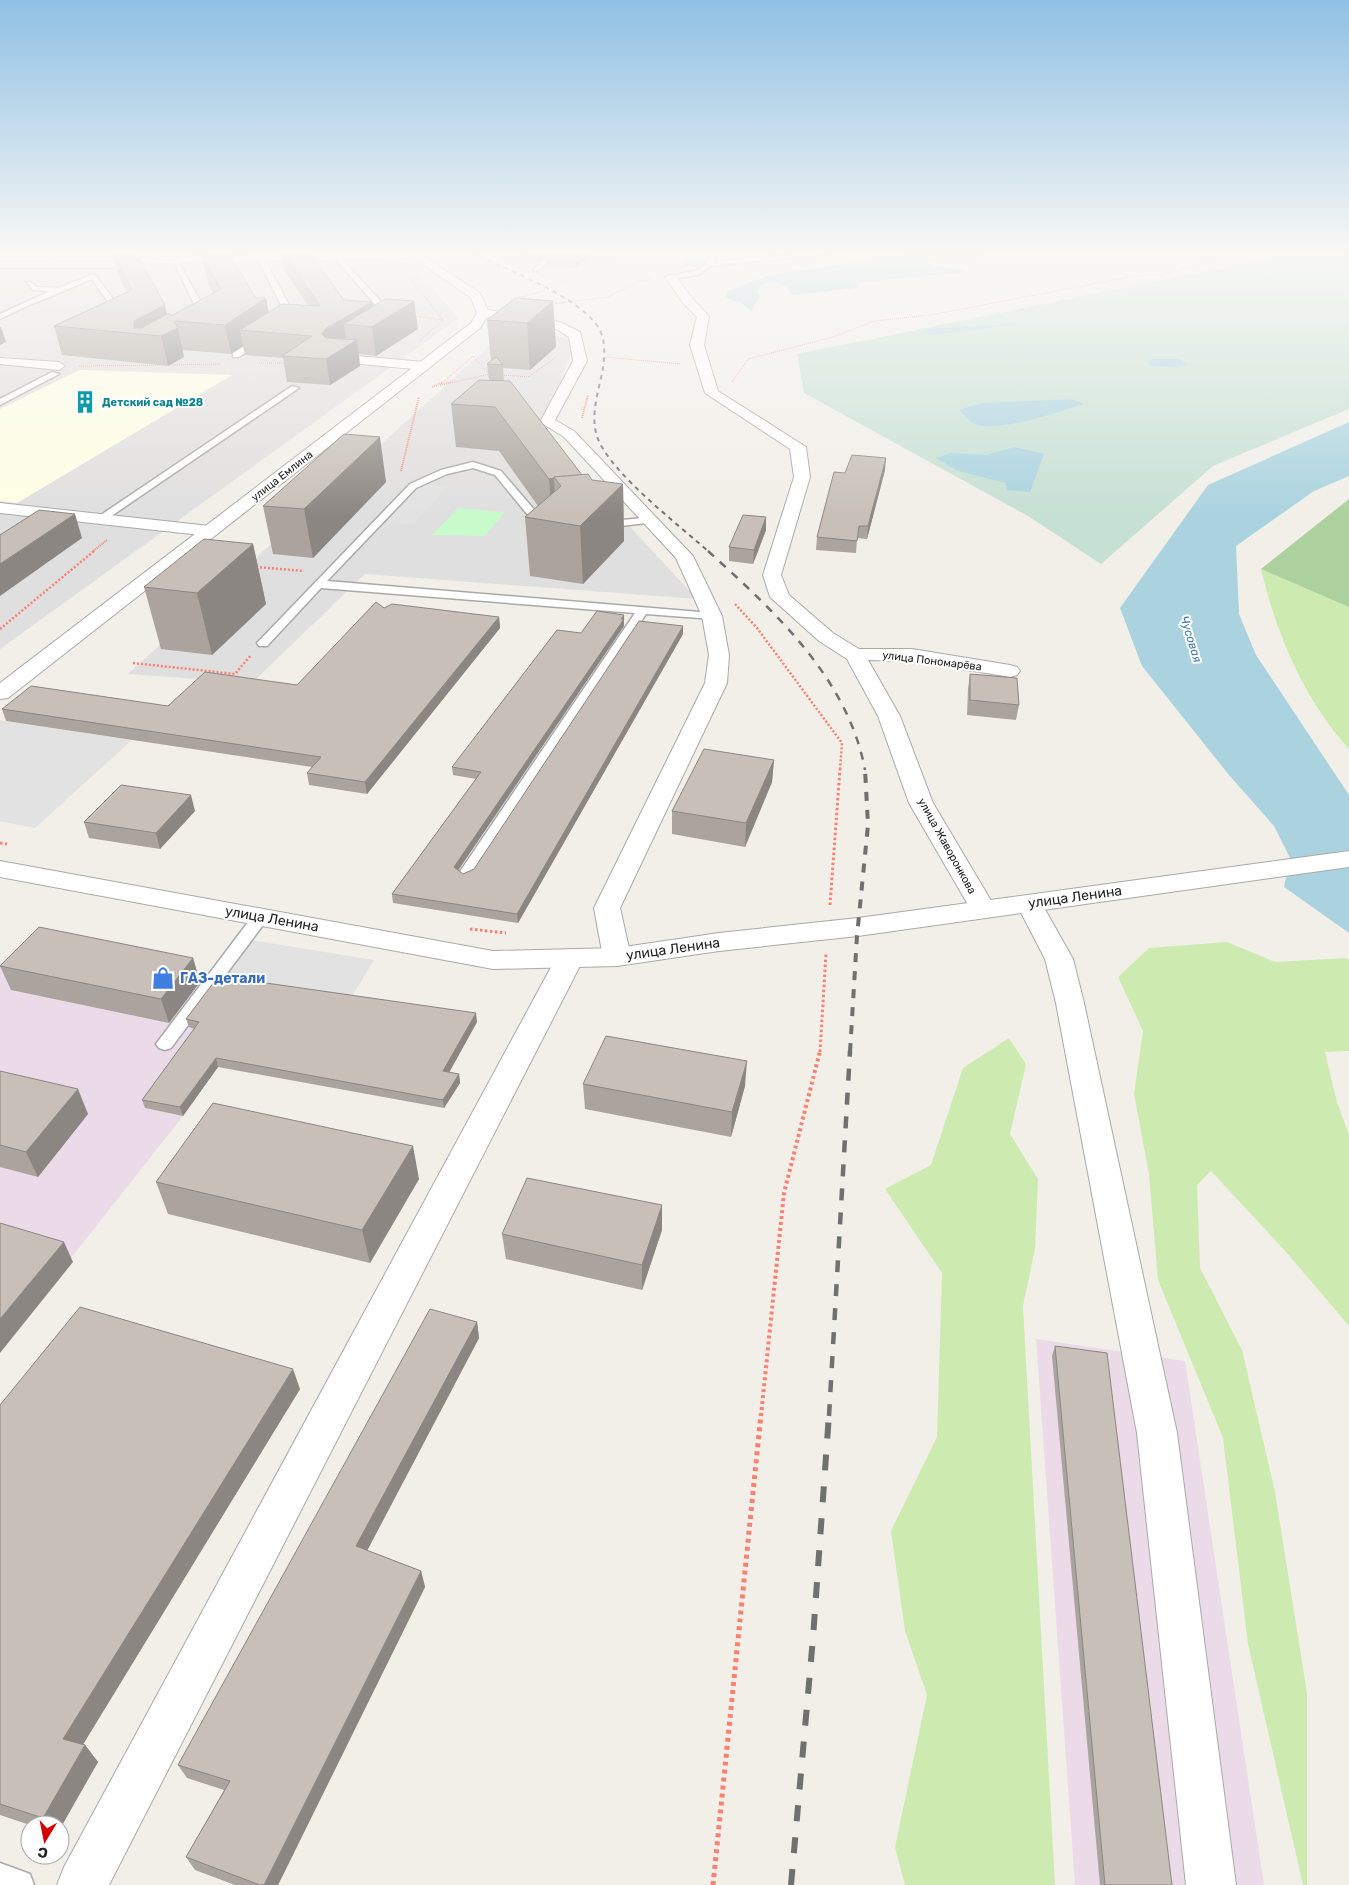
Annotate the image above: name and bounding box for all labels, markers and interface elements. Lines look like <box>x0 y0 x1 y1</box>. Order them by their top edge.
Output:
building icon: Детский сад №28 <box>72 389 98 415</box>
place label: Детский сад №28 <box>102 396 203 409</box>
street label: улица Емлина <box>249 448 315 504</box>
water label: Чусовая <box>1177 614 1205 665</box>
street label: улица Пономарёва <box>882 648 982 674</box>
street label: улица Жаворонкова <box>915 796 979 896</box>
street label: улица Ленина <box>1027 882 1123 912</box>
street label: улица Ленина <box>224 902 320 936</box>
street label: улица Ленина <box>625 934 721 964</box>
shop icon: ГАЗ-детали <box>150 965 176 991</box>
place label: ГАЗ-детали <box>180 970 265 987</box>
north arrow <box>20 1815 70 1865</box>
text: С <box>36 1843 49 1862</box>

